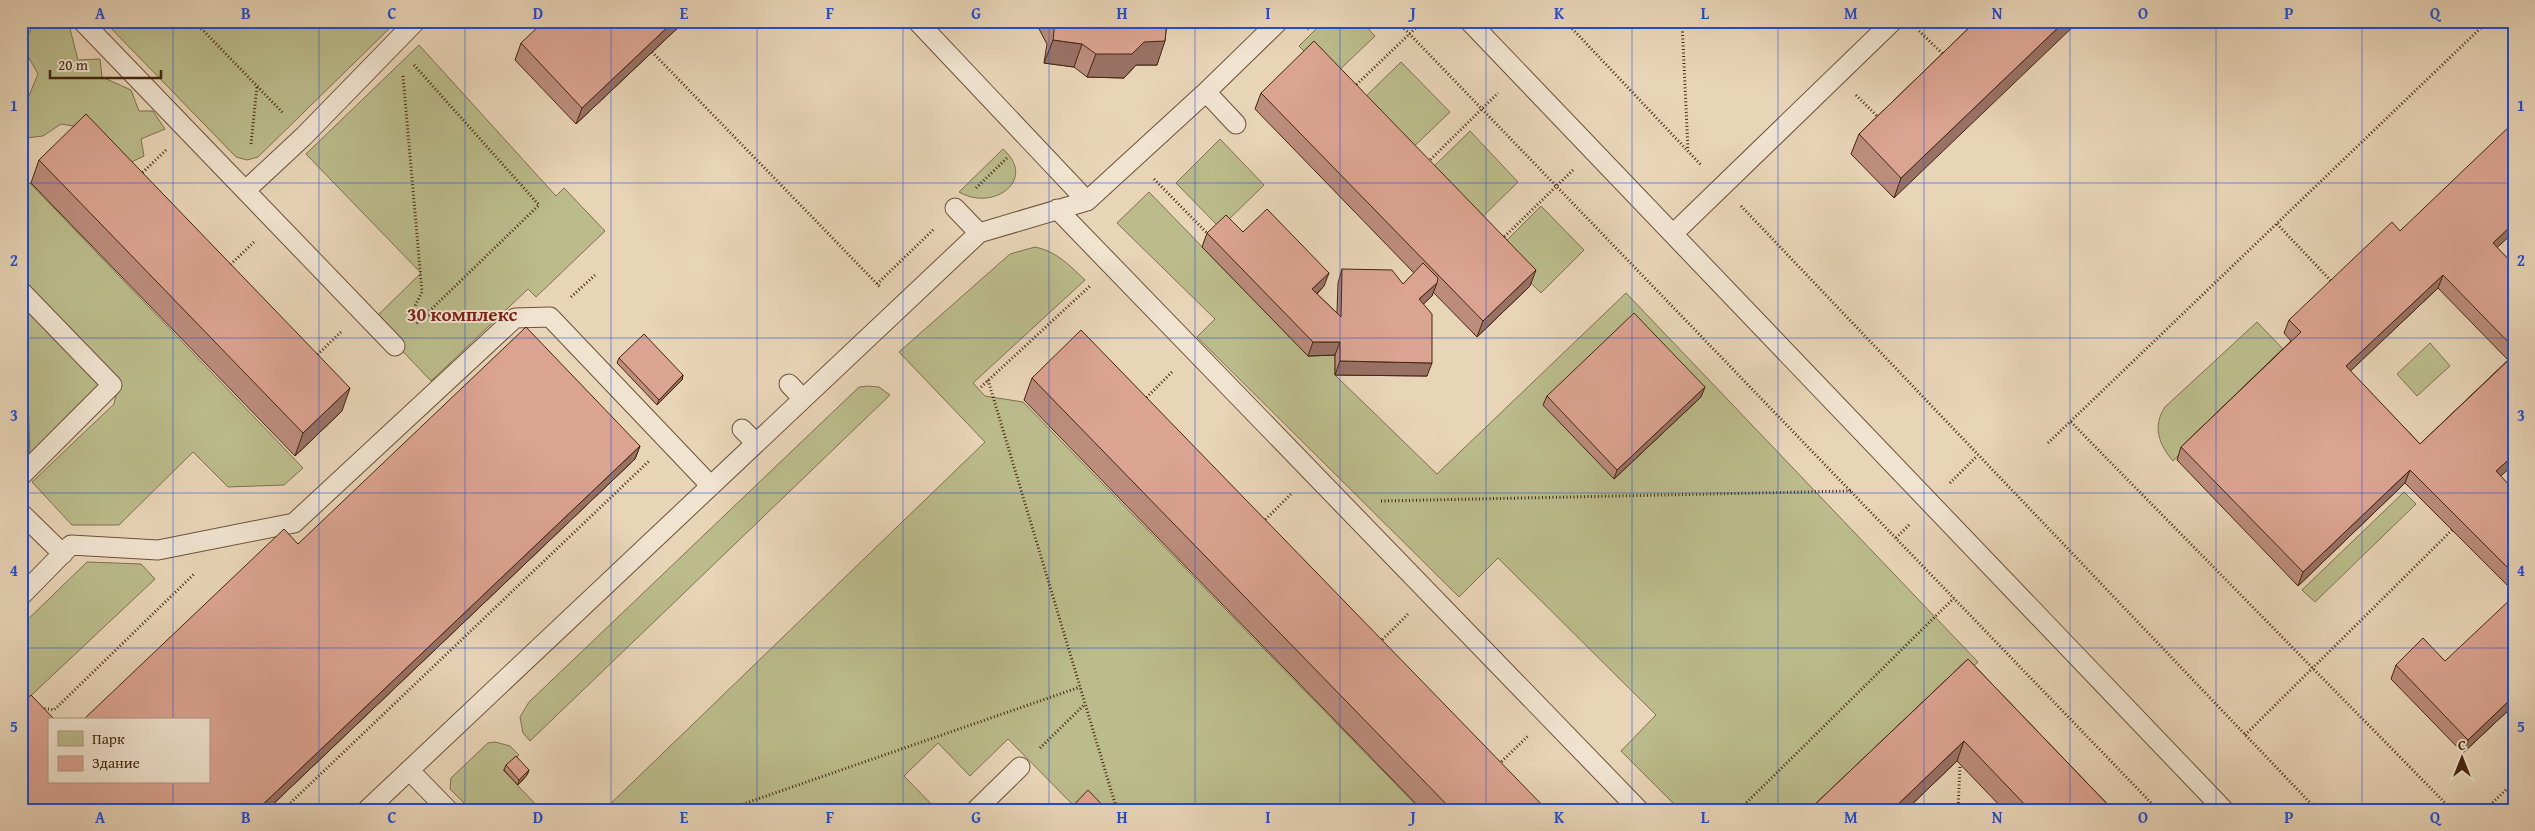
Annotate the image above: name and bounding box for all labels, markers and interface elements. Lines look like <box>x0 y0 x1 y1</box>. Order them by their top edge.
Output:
text: A <box>95 1 106 25</box>
text: B <box>241 1 251 25</box>
text: C <box>387 1 397 25</box>
text: D <box>533 1 543 25</box>
text: E <box>680 1 689 25</box>
text: F <box>826 1 834 25</box>
text: G <box>971 1 981 25</box>
text: H <box>1116 1 1128 25</box>
text: I <box>1265 1 1271 25</box>
text: J <box>1407 1 1416 25</box>
text: K <box>1554 1 1565 25</box>
text: L <box>1701 1 1710 25</box>
text: M <box>1844 1 1858 25</box>
text: N <box>1992 1 2003 25</box>
text: O <box>2138 1 2148 25</box>
text: P <box>2284 1 2294 25</box>
text: Q <box>2430 1 2442 25</box>
scale bar <box>50 48 161 80</box>
text: 20 m <box>58 54 89 75</box>
text: 1 <box>10 93 18 117</box>
text: 1 <box>2517 93 2525 117</box>
text: 2 <box>10 248 18 272</box>
text: 2 <box>2517 248 2525 272</box>
district label: 30 комплекс <box>407 300 518 328</box>
text: 3 <box>10 403 18 427</box>
text: 3 <box>2517 403 2525 427</box>
text: 4 <box>10 558 18 582</box>
text: 4 <box>2517 558 2525 582</box>
text: 5 <box>10 714 18 738</box>
text: 5 <box>2517 714 2525 738</box>
legend <box>48 718 210 784</box>
text: Парк <box>92 728 125 749</box>
north arrow <box>2438 734 2488 784</box>
text: С <box>2458 735 2466 755</box>
text: Здание <box>92 752 140 773</box>
text: A <box>95 805 106 829</box>
text: B <box>241 805 251 829</box>
text: C <box>387 805 397 829</box>
text: D <box>533 805 543 829</box>
text: E <box>680 805 689 829</box>
text: F <box>826 805 834 829</box>
text: G <box>971 805 981 829</box>
text: H <box>1116 805 1128 829</box>
text: I <box>1265 805 1271 829</box>
text: J <box>1407 805 1416 829</box>
text: K <box>1554 805 1565 829</box>
text: L <box>1701 805 1710 829</box>
text: M <box>1844 805 1858 829</box>
text: N <box>1992 805 2003 829</box>
text: O <box>2138 805 2148 829</box>
text: P <box>2284 805 2294 829</box>
text: Q <box>2430 805 2442 829</box>

